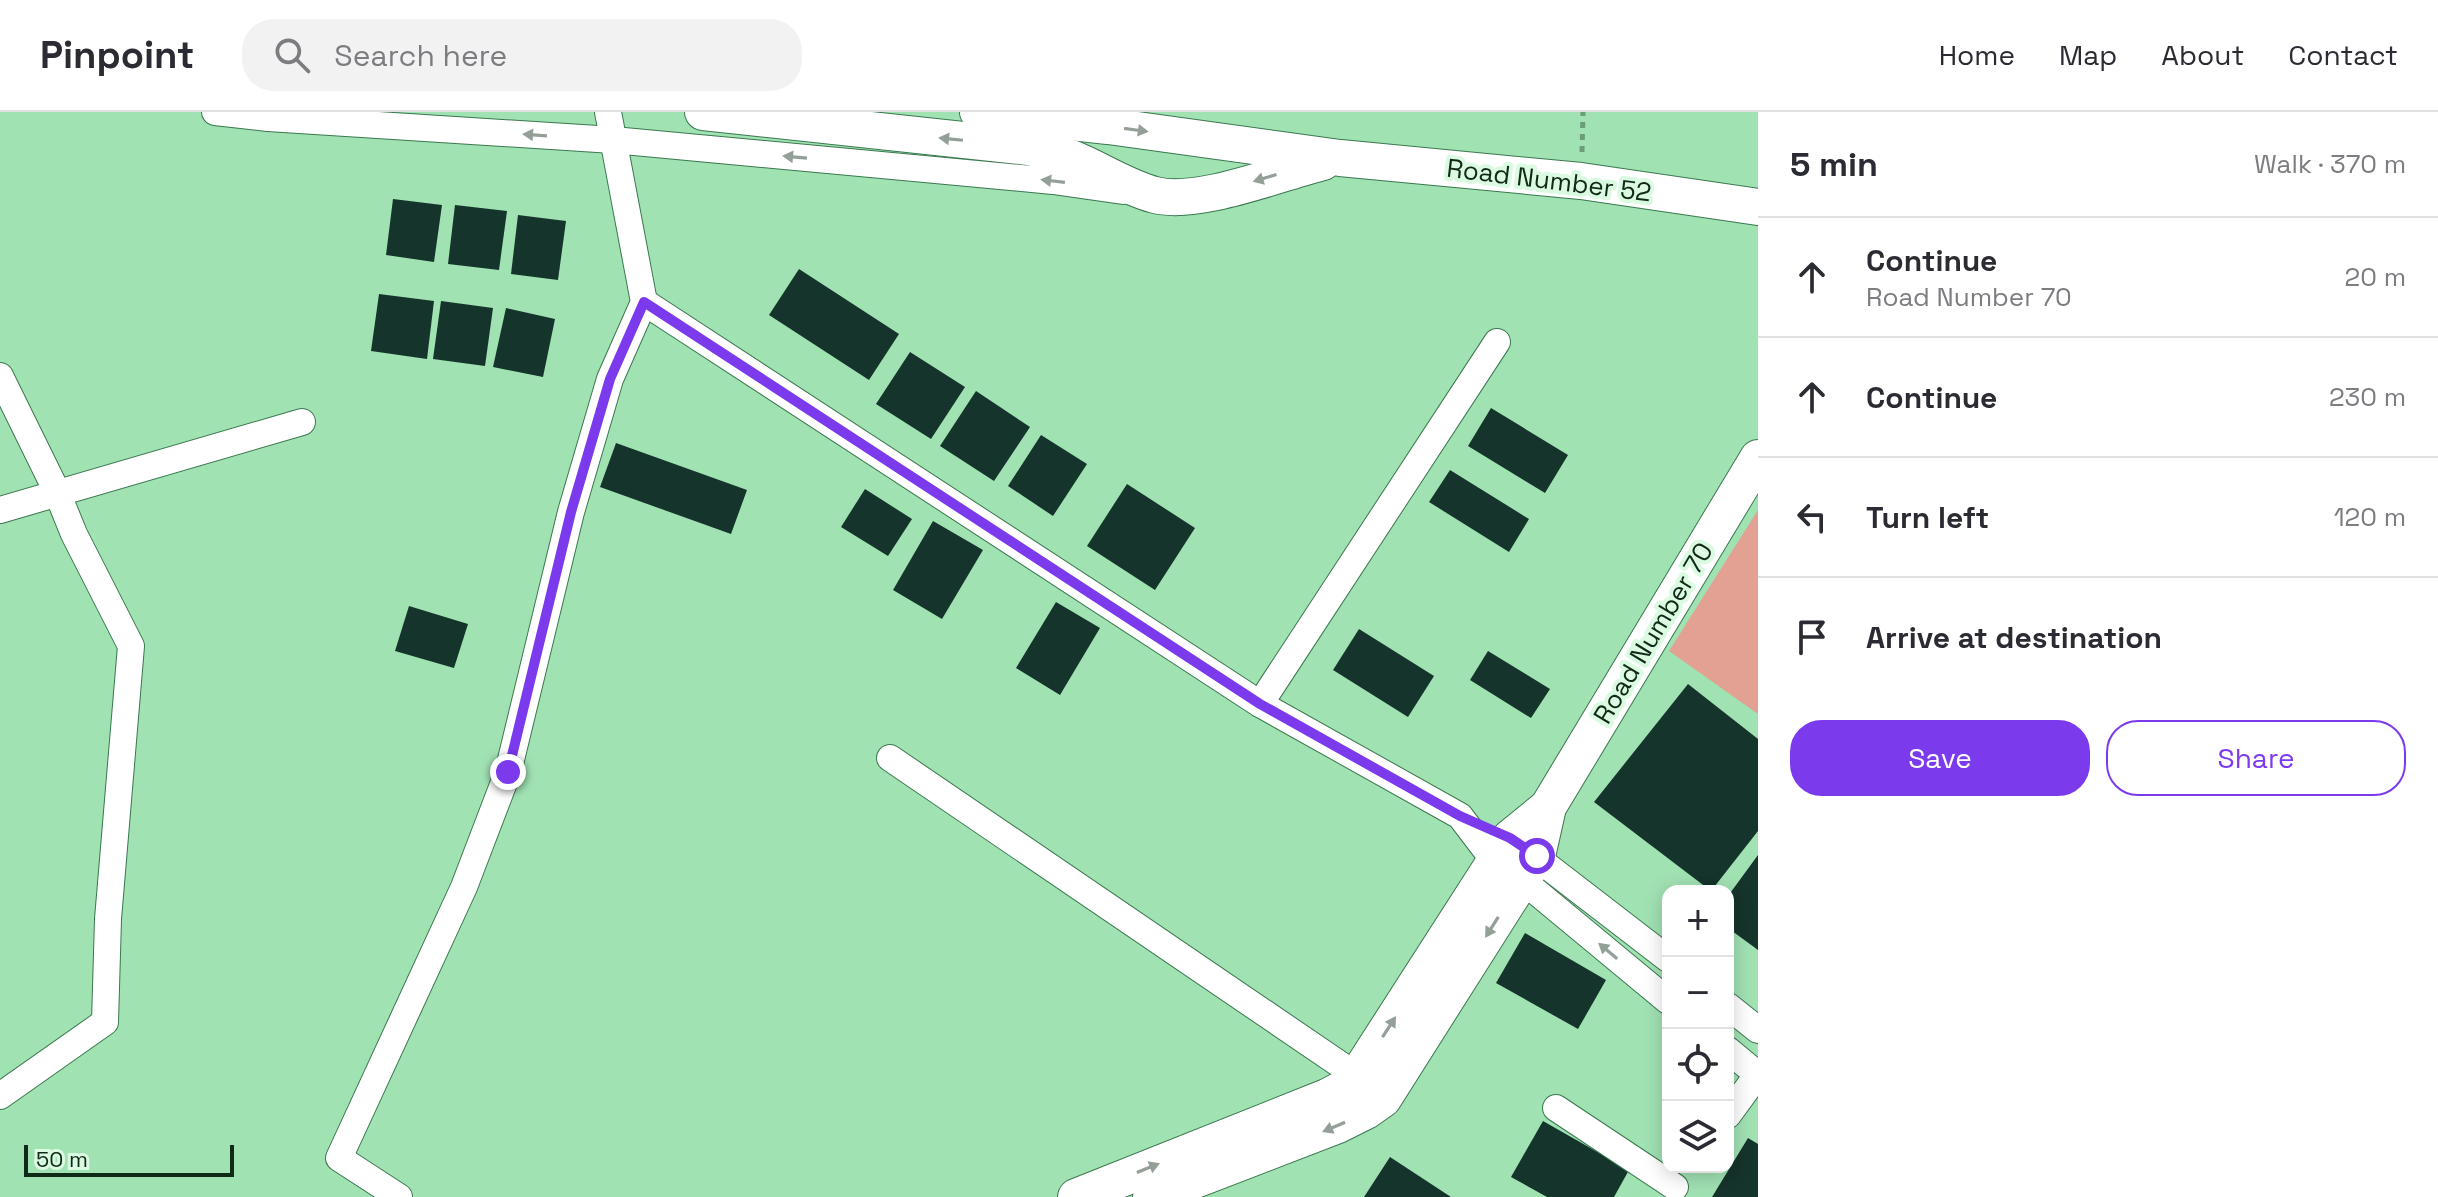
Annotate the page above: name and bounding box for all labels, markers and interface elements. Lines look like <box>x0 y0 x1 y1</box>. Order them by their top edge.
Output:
search box <box>242 19 802 91</box>
text: Pinpoint <box>40 31 194 79</box>
icon: search <box>270 33 314 77</box>
text: Search here <box>334 36 507 75</box>
text: Home <box>1939 37 2015 73</box>
text: Map <box>2059 37 2117 73</box>
text: About <box>2161 37 2244 73</box>
text: Contact <box>2288 37 2398 73</box>
one-way arrow <box>1124 124 1149 137</box>
one-way arrow <box>523 128 548 141</box>
one-way arrow <box>938 132 963 145</box>
text: 5 min <box>1790 143 1878 186</box>
text: Walk · 370 m <box>2254 147 2406 181</box>
one-way arrow <box>782 150 807 163</box>
street label: Road Number 52 <box>1445 151 1653 209</box>
one-way arrow <box>1252 172 1276 185</box>
one-way arrow <box>1040 175 1065 188</box>
text: Continue <box>1866 241 1997 280</box>
icon: ahead <box>1790 255 1834 299</box>
text: 20 m <box>2345 260 2406 294</box>
text: Road Number 70 <box>1866 280 2072 314</box>
icon: ahead <box>1790 375 1834 419</box>
text: Continue <box>1866 378 1997 417</box>
text: 230 m <box>2329 380 2406 414</box>
icon: left <box>1790 495 1834 539</box>
text: Turn left <box>1866 498 1989 537</box>
text: 120 m <box>2334 500 2406 534</box>
street label: Road Number 70 <box>1585 536 1721 730</box>
icon: arrive <box>1790 615 1834 659</box>
text: Arrive at destination <box>1866 618 2162 657</box>
button: Save <box>1790 720 2090 796</box>
button: Share <box>2106 720 2406 796</box>
route end <box>490 754 526 790</box>
route start <box>1519 838 1555 874</box>
map controls <box>1662 885 1734 1173</box>
button: + <box>1662 885 1734 957</box>
one-way arrow <box>1486 916 1500 938</box>
one-way arrow <box>1598 943 1618 960</box>
button: − <box>1662 957 1734 1029</box>
one-way arrow <box>1382 1016 1396 1038</box>
button: locate <box>1662 1029 1734 1101</box>
button: layers <box>1662 1101 1734 1173</box>
one-way arrow <box>1322 1120 1346 1133</box>
scale bar <box>24 1141 234 1177</box>
text: 50 m <box>36 1145 88 1173</box>
one-way arrow <box>1136 1161 1160 1174</box>

